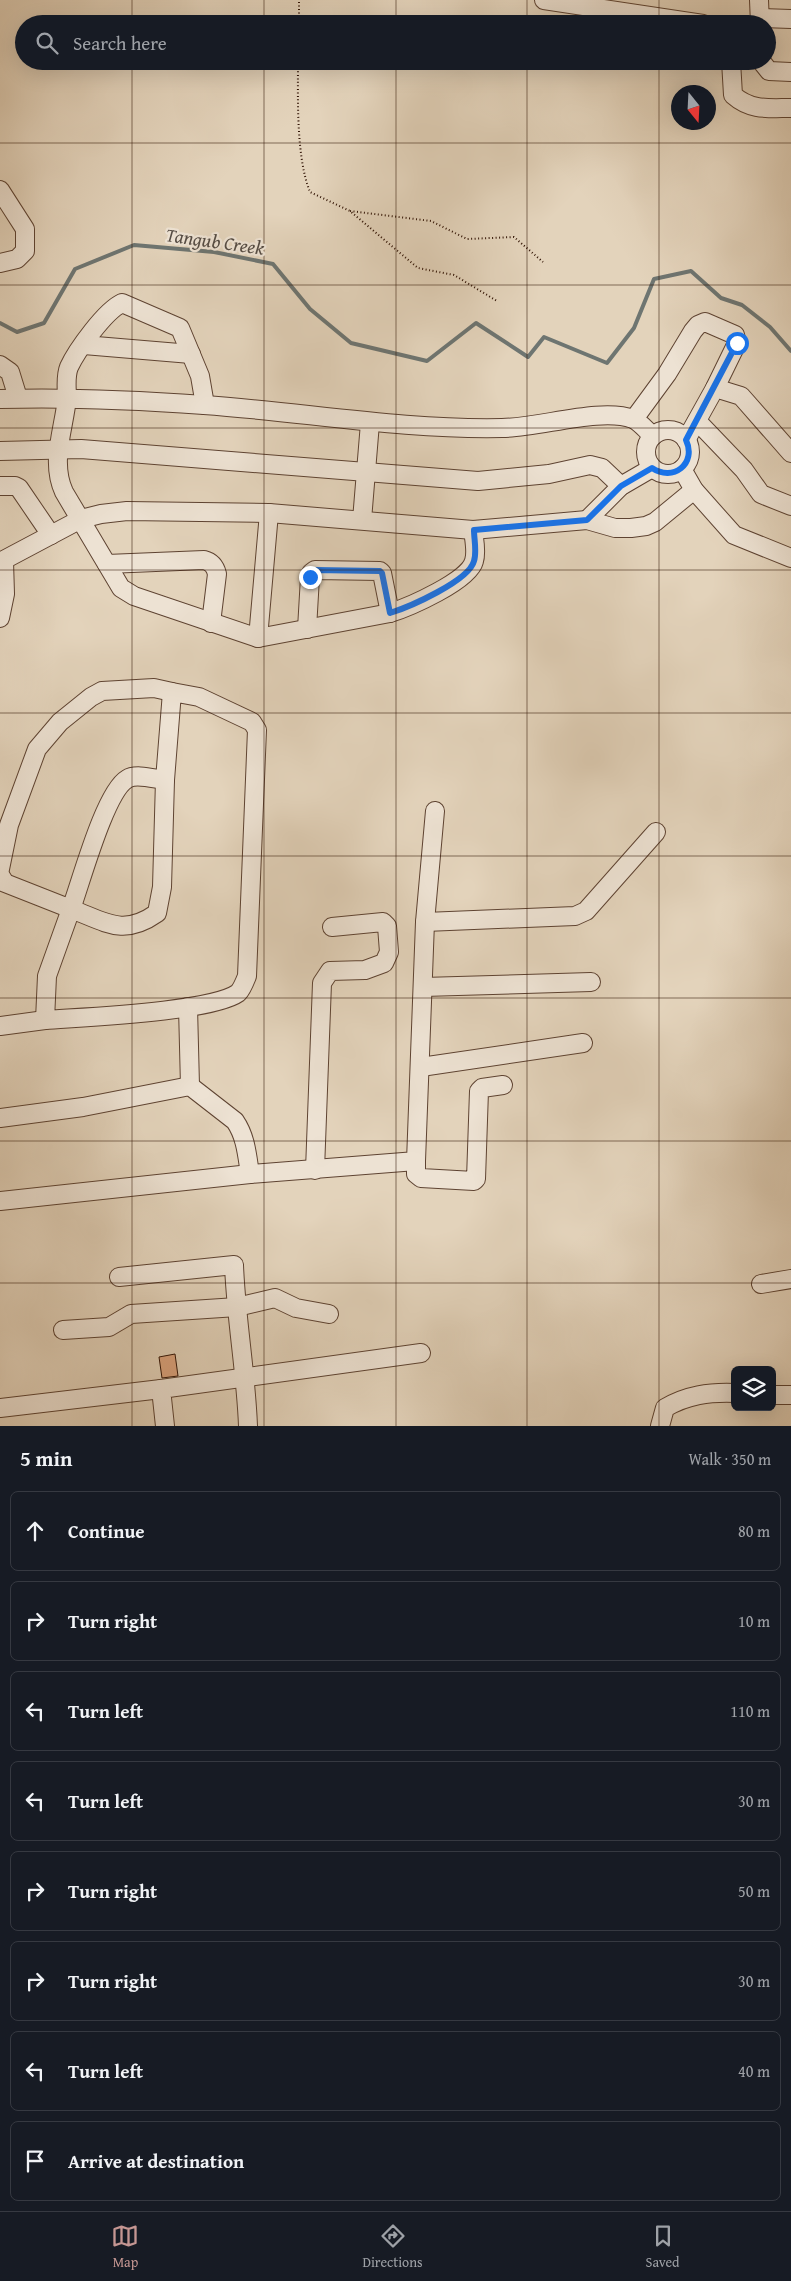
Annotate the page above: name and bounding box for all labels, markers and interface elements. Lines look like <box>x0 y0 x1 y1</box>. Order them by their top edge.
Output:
search box <box>15 15 776 70</box>
icon: search <box>33 29 61 57</box>
text: Search here <box>73 29 167 57</box>
north arrow <box>671 85 716 130</box>
water label: Tangub Creek <box>164 220 266 262</box>
route start <box>726 332 749 355</box>
route end <box>299 566 322 589</box>
map controls <box>731 1366 776 1411</box>
button: layers <box>731 1366 776 1411</box>
text: 5 min <box>20 1443 72 1474</box>
text: Walk · 350 m <box>688 1447 771 1471</box>
icon: ahead <box>21 1517 49 1545</box>
text: Continue <box>68 1517 145 1545</box>
text: 80 m <box>738 1519 770 1543</box>
icon: right <box>21 1607 49 1635</box>
text: Turn right <box>68 1607 157 1635</box>
text: 10 m <box>738 1609 770 1633</box>
icon: left <box>21 1697 49 1725</box>
text: Turn left <box>68 1697 143 1725</box>
text: 110 m <box>730 1699 770 1723</box>
icon: left <box>21 1787 49 1815</box>
text: Turn left <box>68 1787 143 1815</box>
text: 30 m <box>738 1789 770 1813</box>
icon: right <box>21 1877 49 1905</box>
text: Turn right <box>68 1877 157 1905</box>
text: 50 m <box>738 1879 770 1903</box>
icon: right <box>21 1967 49 1995</box>
text: Turn right <box>68 1967 157 1995</box>
text: 30 m <box>738 1969 770 1993</box>
icon: left <box>21 2057 49 2085</box>
text: Turn left <box>68 2057 143 2085</box>
text: 40 m <box>738 2059 770 2083</box>
icon: arrive <box>21 2147 49 2175</box>
text: Arrive at destination <box>68 2147 244 2175</box>
tab: Map <box>111 2222 139 2272</box>
tab: Directions <box>362 2222 423 2272</box>
tab: Saved <box>646 2222 680 2272</box>

